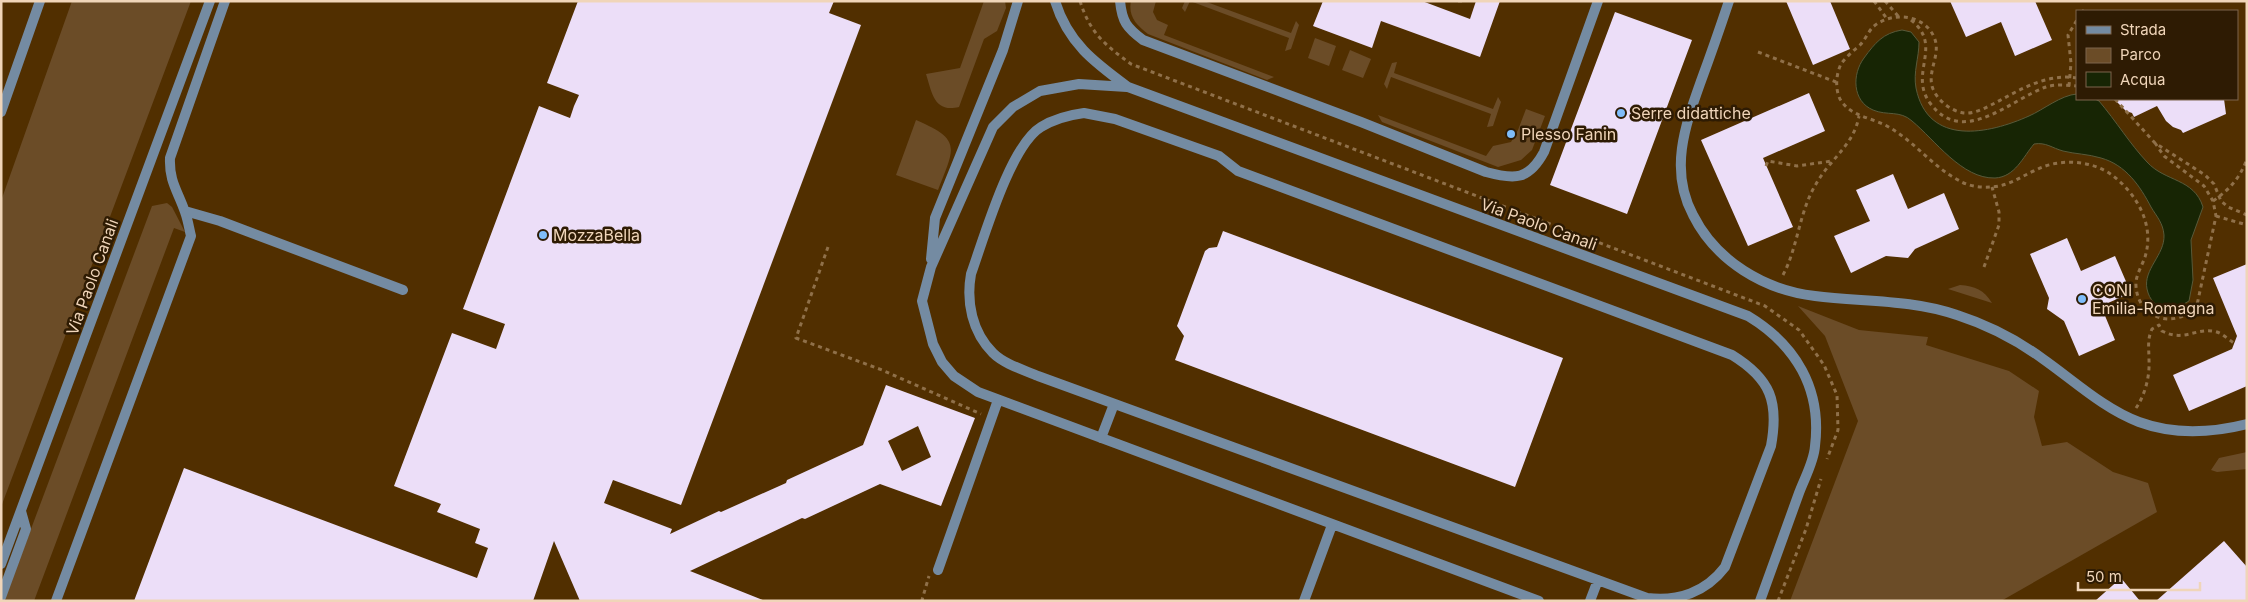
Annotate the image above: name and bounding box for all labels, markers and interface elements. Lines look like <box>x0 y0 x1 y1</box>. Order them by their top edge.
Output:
legend <box>2076 10 2238 100</box>
text: Strada <box>2120 20 2166 39</box>
text: Parco <box>2120 45 2161 64</box>
text: Acqua <box>2120 70 2165 89</box>
place label: Serre didattiche <box>1631 103 1751 123</box>
marker: Serre didattiche <box>1615 107 1627 119</box>
place label: Plesso Fanin <box>1521 124 1616 144</box>
marker: Plesso Fanin <box>1505 128 1517 140</box>
street label: Via Paolo Canali <box>1478 194 1600 254</box>
street label: Via Paolo Canali <box>62 216 122 338</box>
place label: MozzaBella <box>553 225 640 245</box>
marker: MozzaBella <box>537 229 549 241</box>
place label: CONI Emilia-Romagna <box>2092 280 2215 318</box>
marker: CONI Emilia-Romagna <box>2076 293 2088 305</box>
scale bar <box>2078 560 2200 592</box>
text: 50 m <box>2086 567 2122 586</box>

